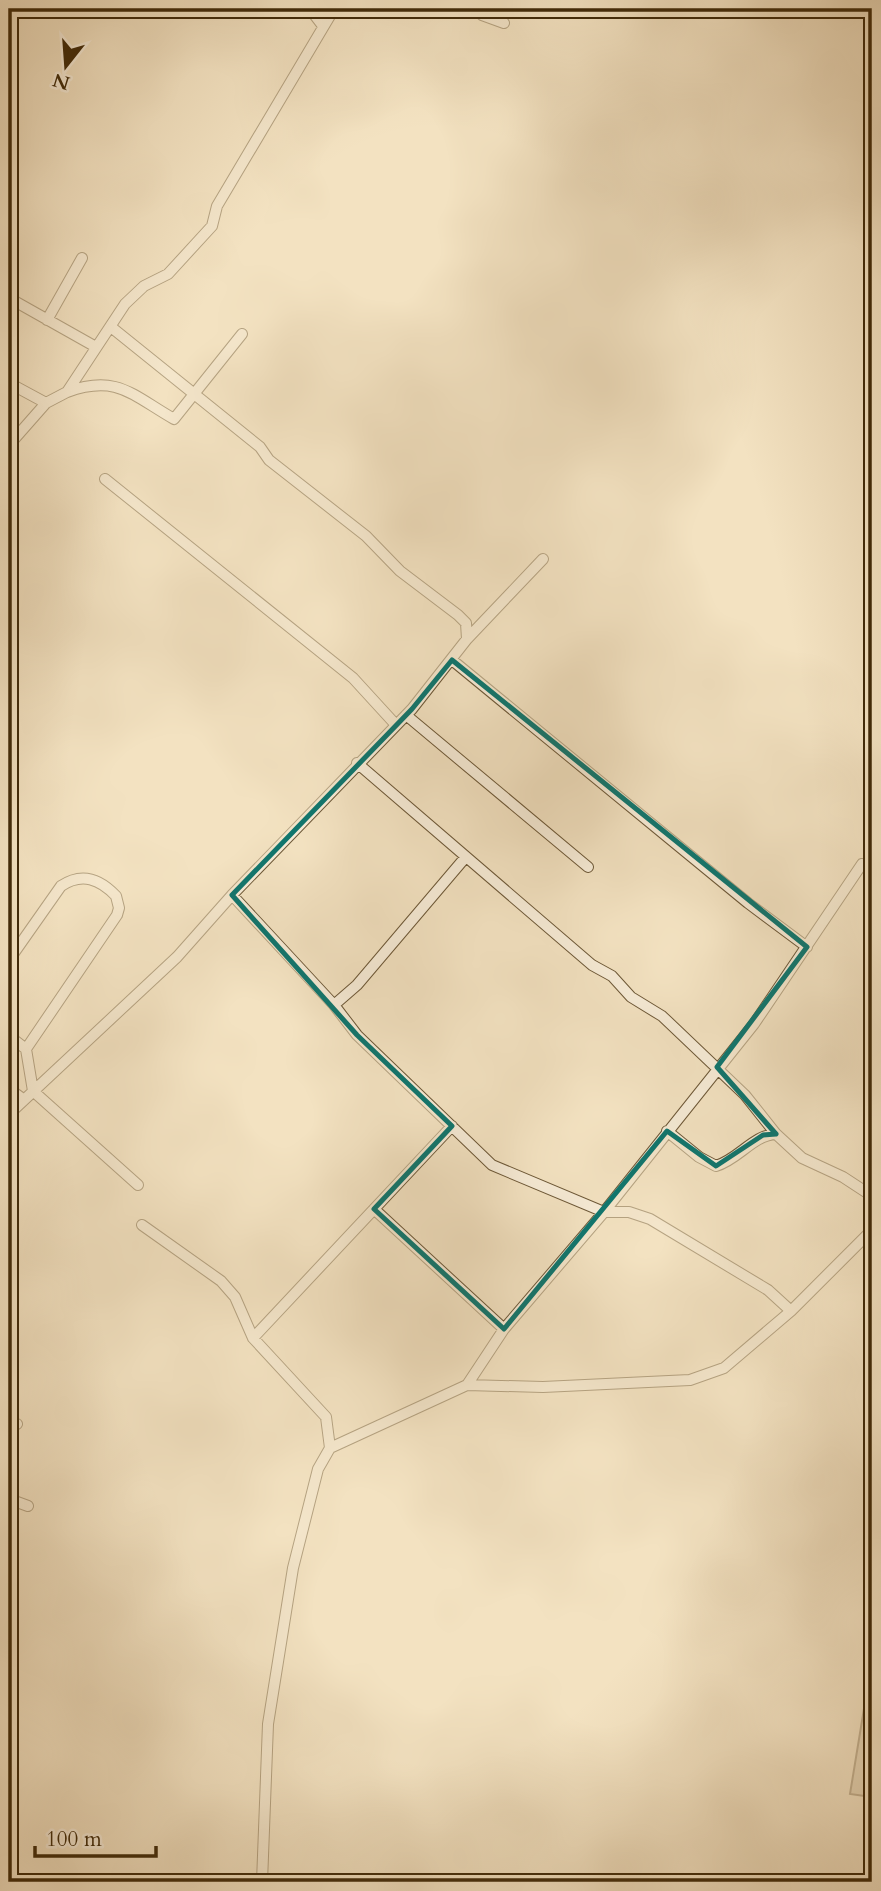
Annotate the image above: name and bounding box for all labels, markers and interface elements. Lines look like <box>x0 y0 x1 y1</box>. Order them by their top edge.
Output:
north arrow <box>32 32 102 102</box>
text: N <box>49 66 73 96</box>
scale bar <box>35 1814 156 1858</box>
text: 100 m <box>46 1825 102 1854</box>

